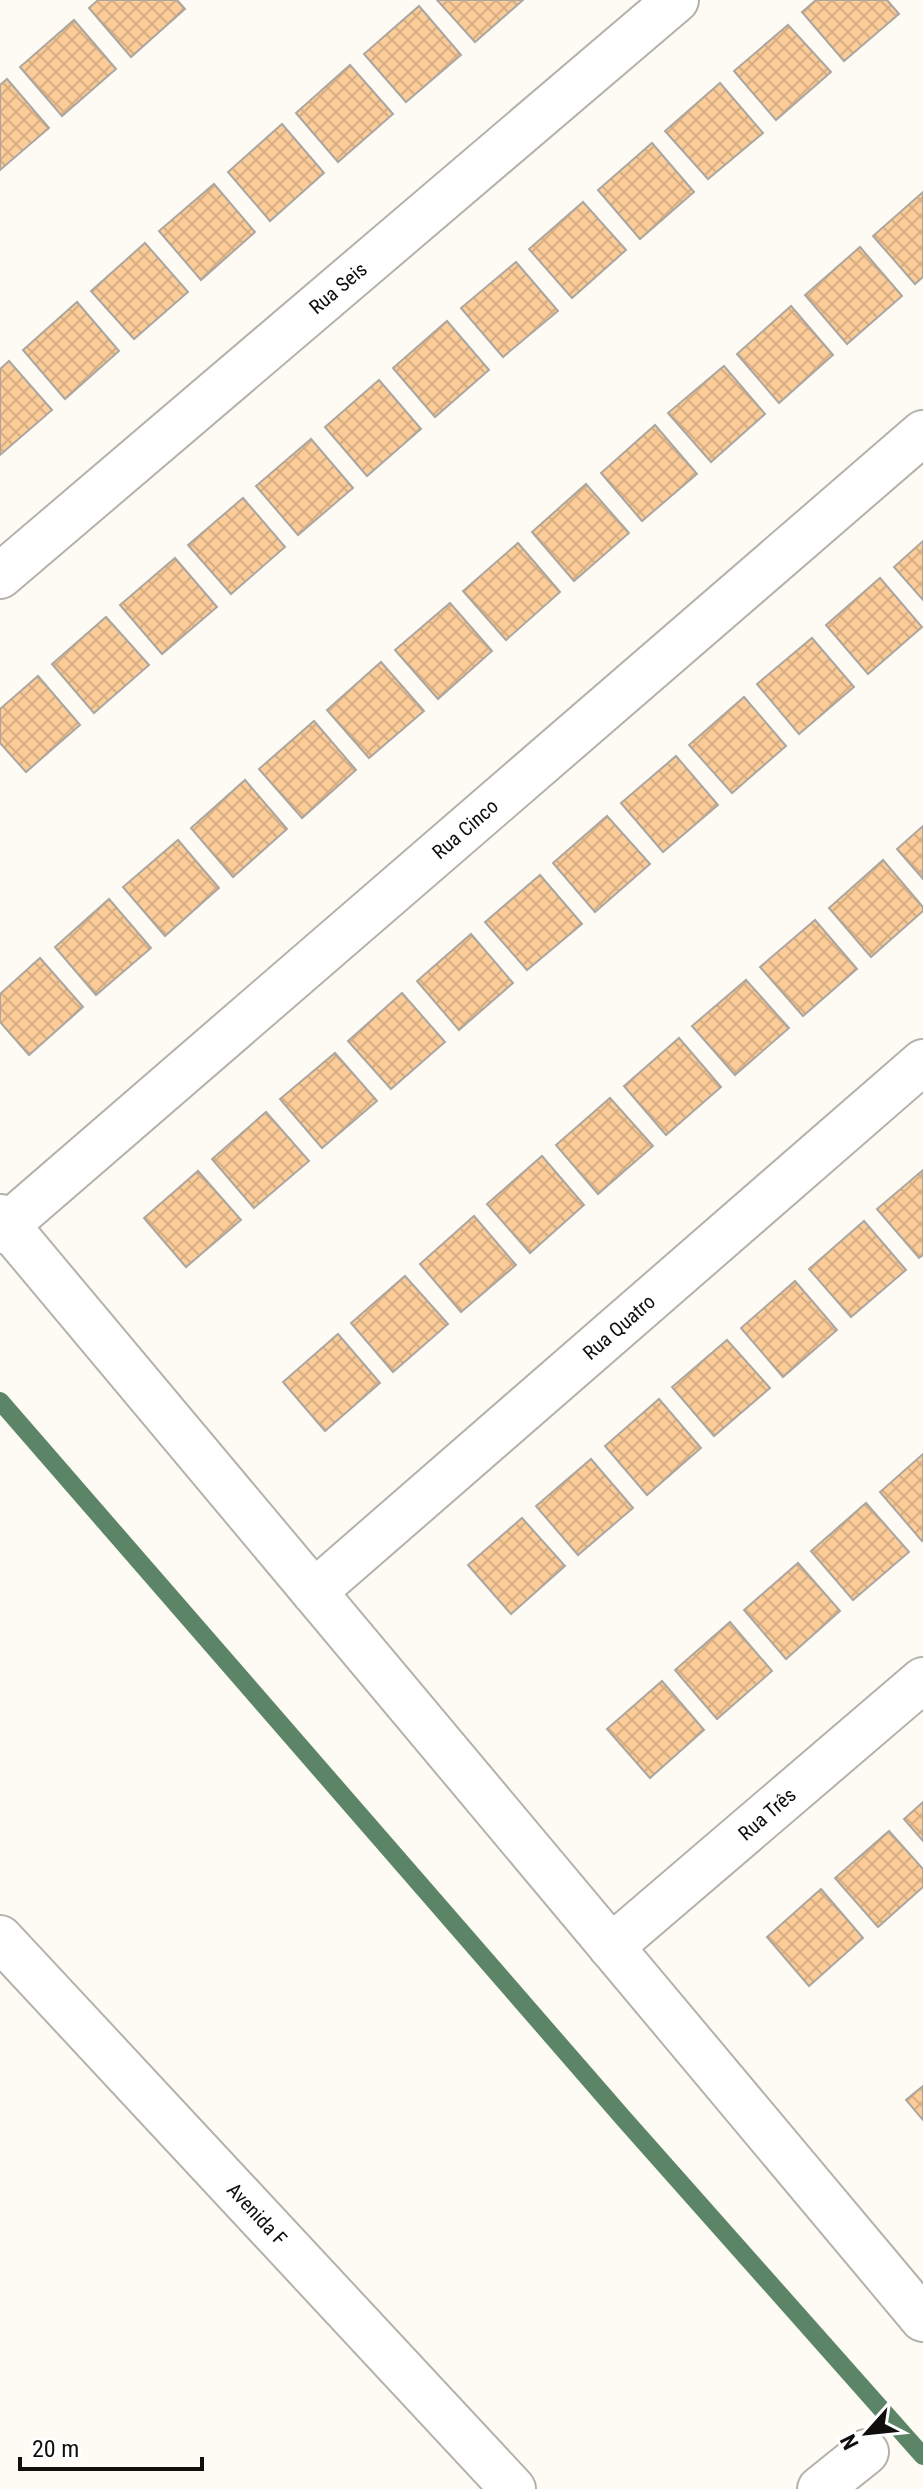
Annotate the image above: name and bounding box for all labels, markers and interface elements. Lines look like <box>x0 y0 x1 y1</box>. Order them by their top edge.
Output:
street label: Rua Seis <box>304 257 372 319</box>
street label: Rua Cinco <box>427 794 503 864</box>
street label: Rua Quatro <box>578 1289 660 1365</box>
street label: Rua Três <box>733 1783 801 1845</box>
street label: Avenida F <box>222 2178 292 2250</box>
north arrow <box>827 2393 907 2473</box>
scale bar <box>20 2421 202 2471</box>
text: N <box>835 2430 864 2454</box>
text: 20 m <box>32 2435 79 2463</box>

